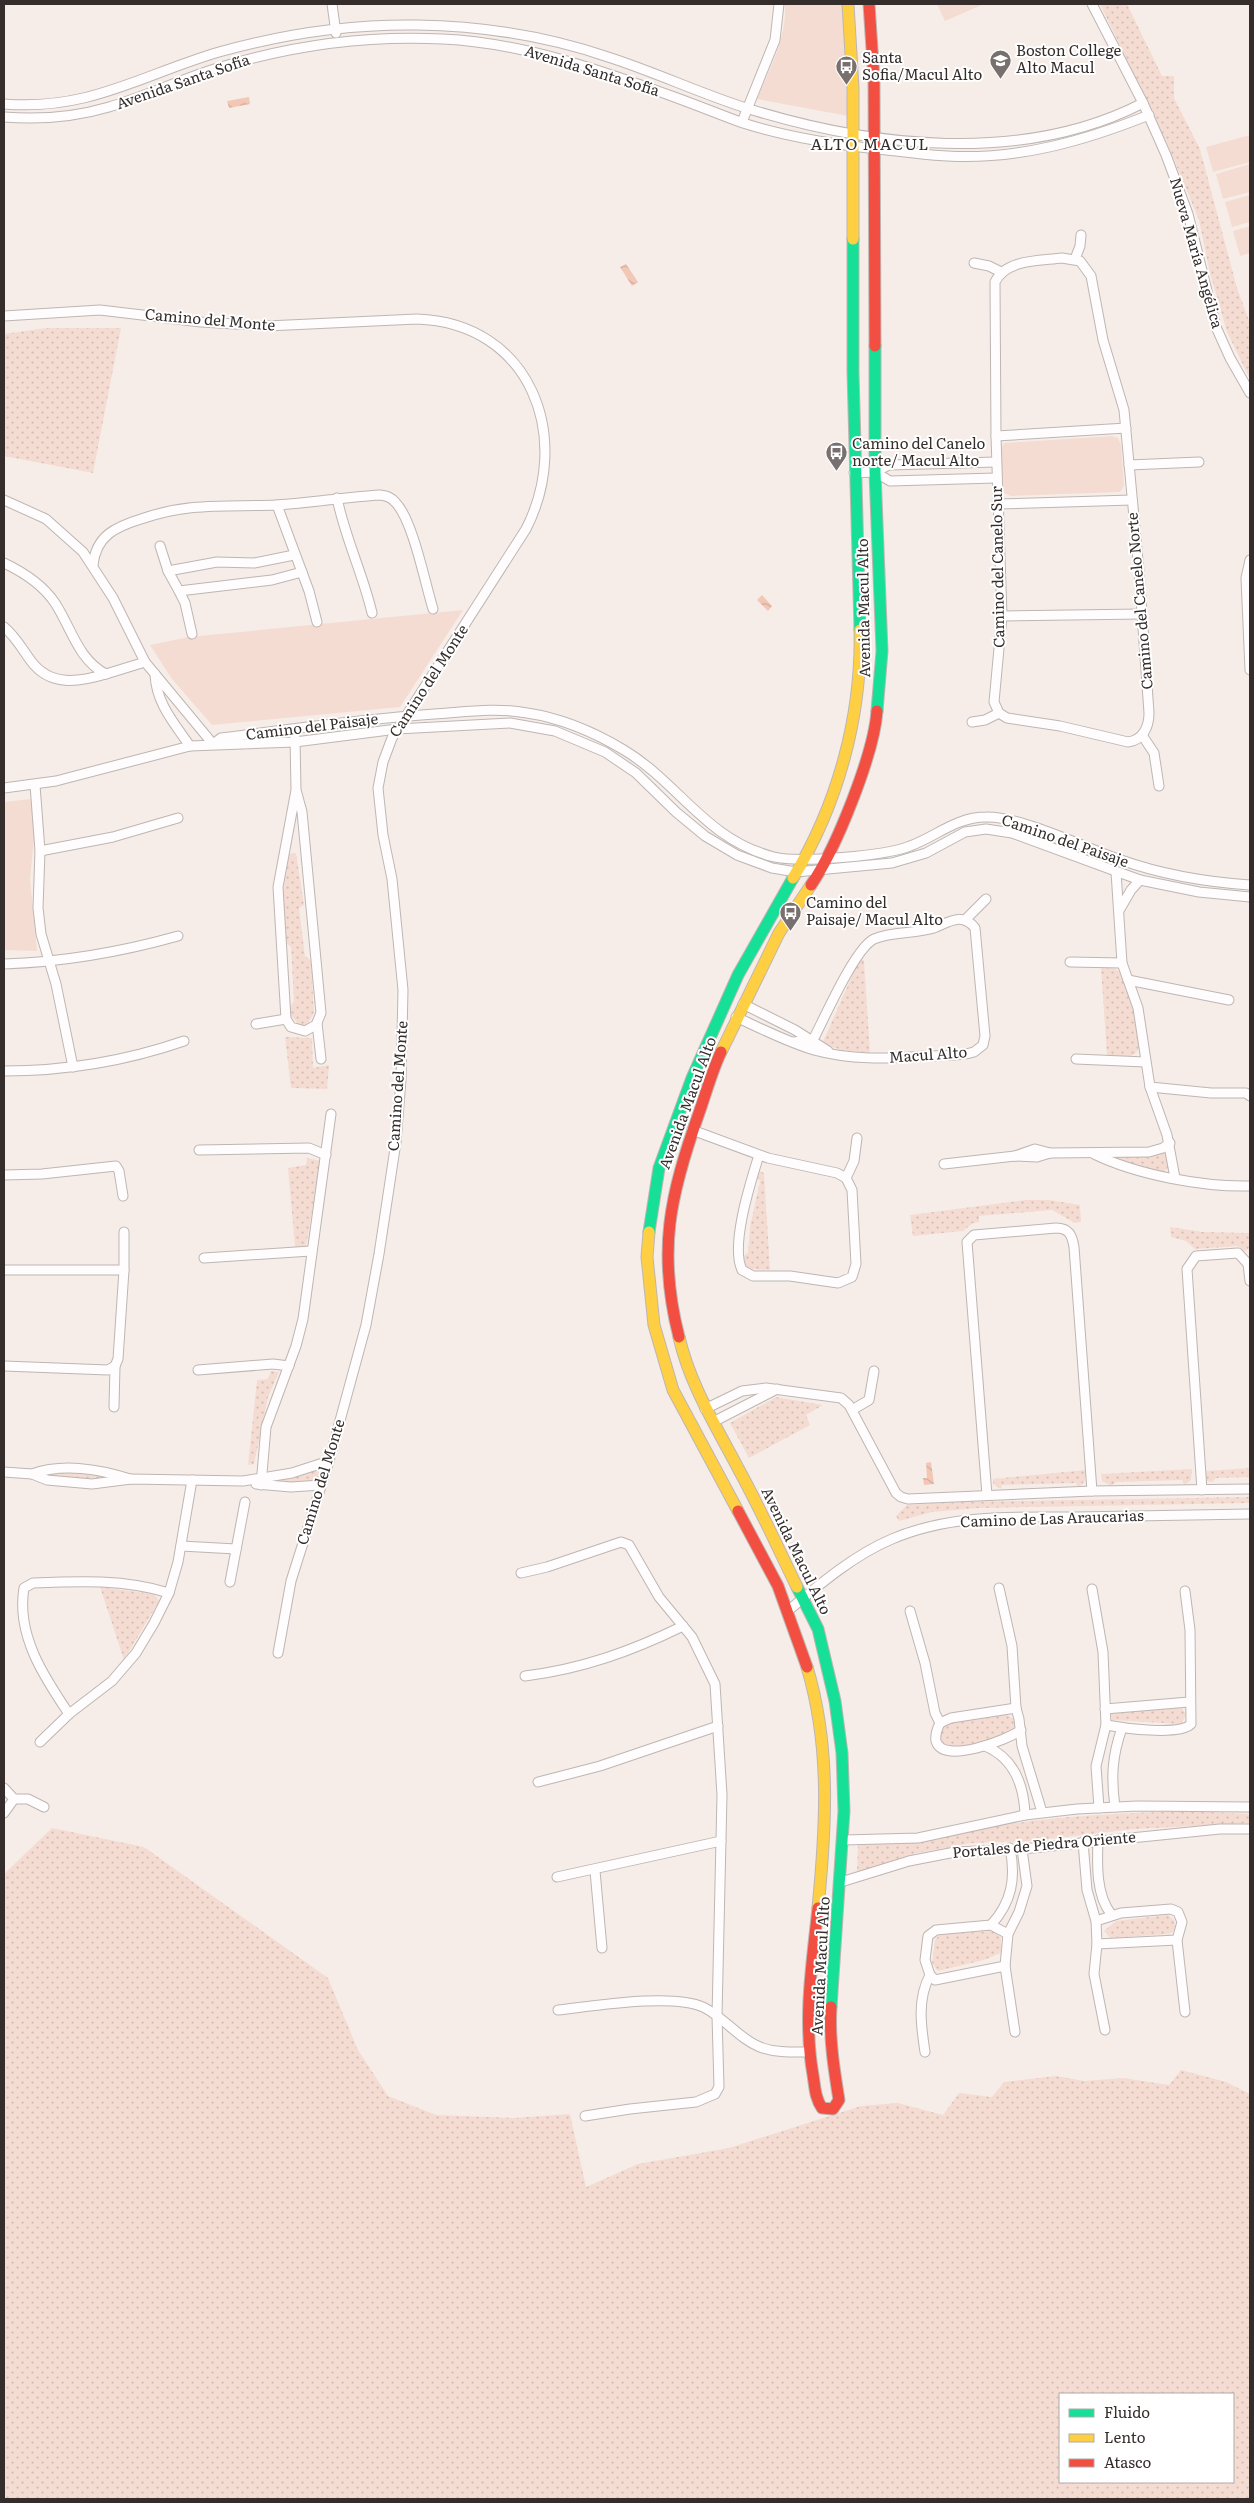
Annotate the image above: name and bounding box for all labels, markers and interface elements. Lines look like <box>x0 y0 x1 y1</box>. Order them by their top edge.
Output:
street label: Avenida Santa Sofía <box>522 38 664 101</box>
place label: Boston College Alto Macul <box>1016 38 1121 78</box>
place label: Santa Sofia/Macul Alto <box>862 45 983 85</box>
street label: Avenida Santa Sofía <box>113 47 253 114</box>
school or university icon: Boston College Alto Macul <box>988 48 1012 79</box>
bus stop icon: Santa Sofia/Macul Alto <box>834 55 858 86</box>
district label: ALTO MACUL <box>811 131 929 155</box>
street label: Nueva María Angélica <box>1165 174 1230 332</box>
street label: Camino del Monte <box>144 301 276 336</box>
place label: Camino del Canelo norte/ Macul Alto <box>852 431 986 471</box>
bus stop icon: Camino del Canelo norte/ Macul Alto <box>824 441 848 472</box>
street label: Camino del Canelo Sur <box>984 486 1009 648</box>
street label: Camino del Canelo Norte <box>1119 511 1158 691</box>
street label: Avenida Macul Alto <box>850 538 875 678</box>
street label: Camino del Monte <box>383 619 473 741</box>
street label: Camino del Paisaje <box>244 706 380 745</box>
street label: Camino del Paisaje <box>999 807 1132 872</box>
place label: Camino del Paisaje/ Macul Alto <box>806 890 943 930</box>
bus stop icon: Camino del Paisaje/ Macul Alto <box>778 900 802 931</box>
street label: Camino del Monte <box>380 1020 413 1152</box>
street label: Avenida Macul Alto <box>652 1033 721 1172</box>
street label: Macul Alto <box>888 1039 968 1068</box>
street label: Camino del Monte <box>289 1416 350 1547</box>
street label: Avenida Macul Alto <box>756 1483 838 1618</box>
street label: Camino de Las Araucarias <box>960 1503 1144 1532</box>
street label: Portales de Piedra Oriente <box>951 1824 1137 1863</box>
street label: Avenida Macul Alto <box>804 1895 835 2036</box>
legend <box>1059 2393 1234 2483</box>
text: Fluido <box>1104 2400 1150 2423</box>
text: Lento <box>1104 2425 1146 2448</box>
text: Atasco <box>1104 2450 1151 2473</box>

